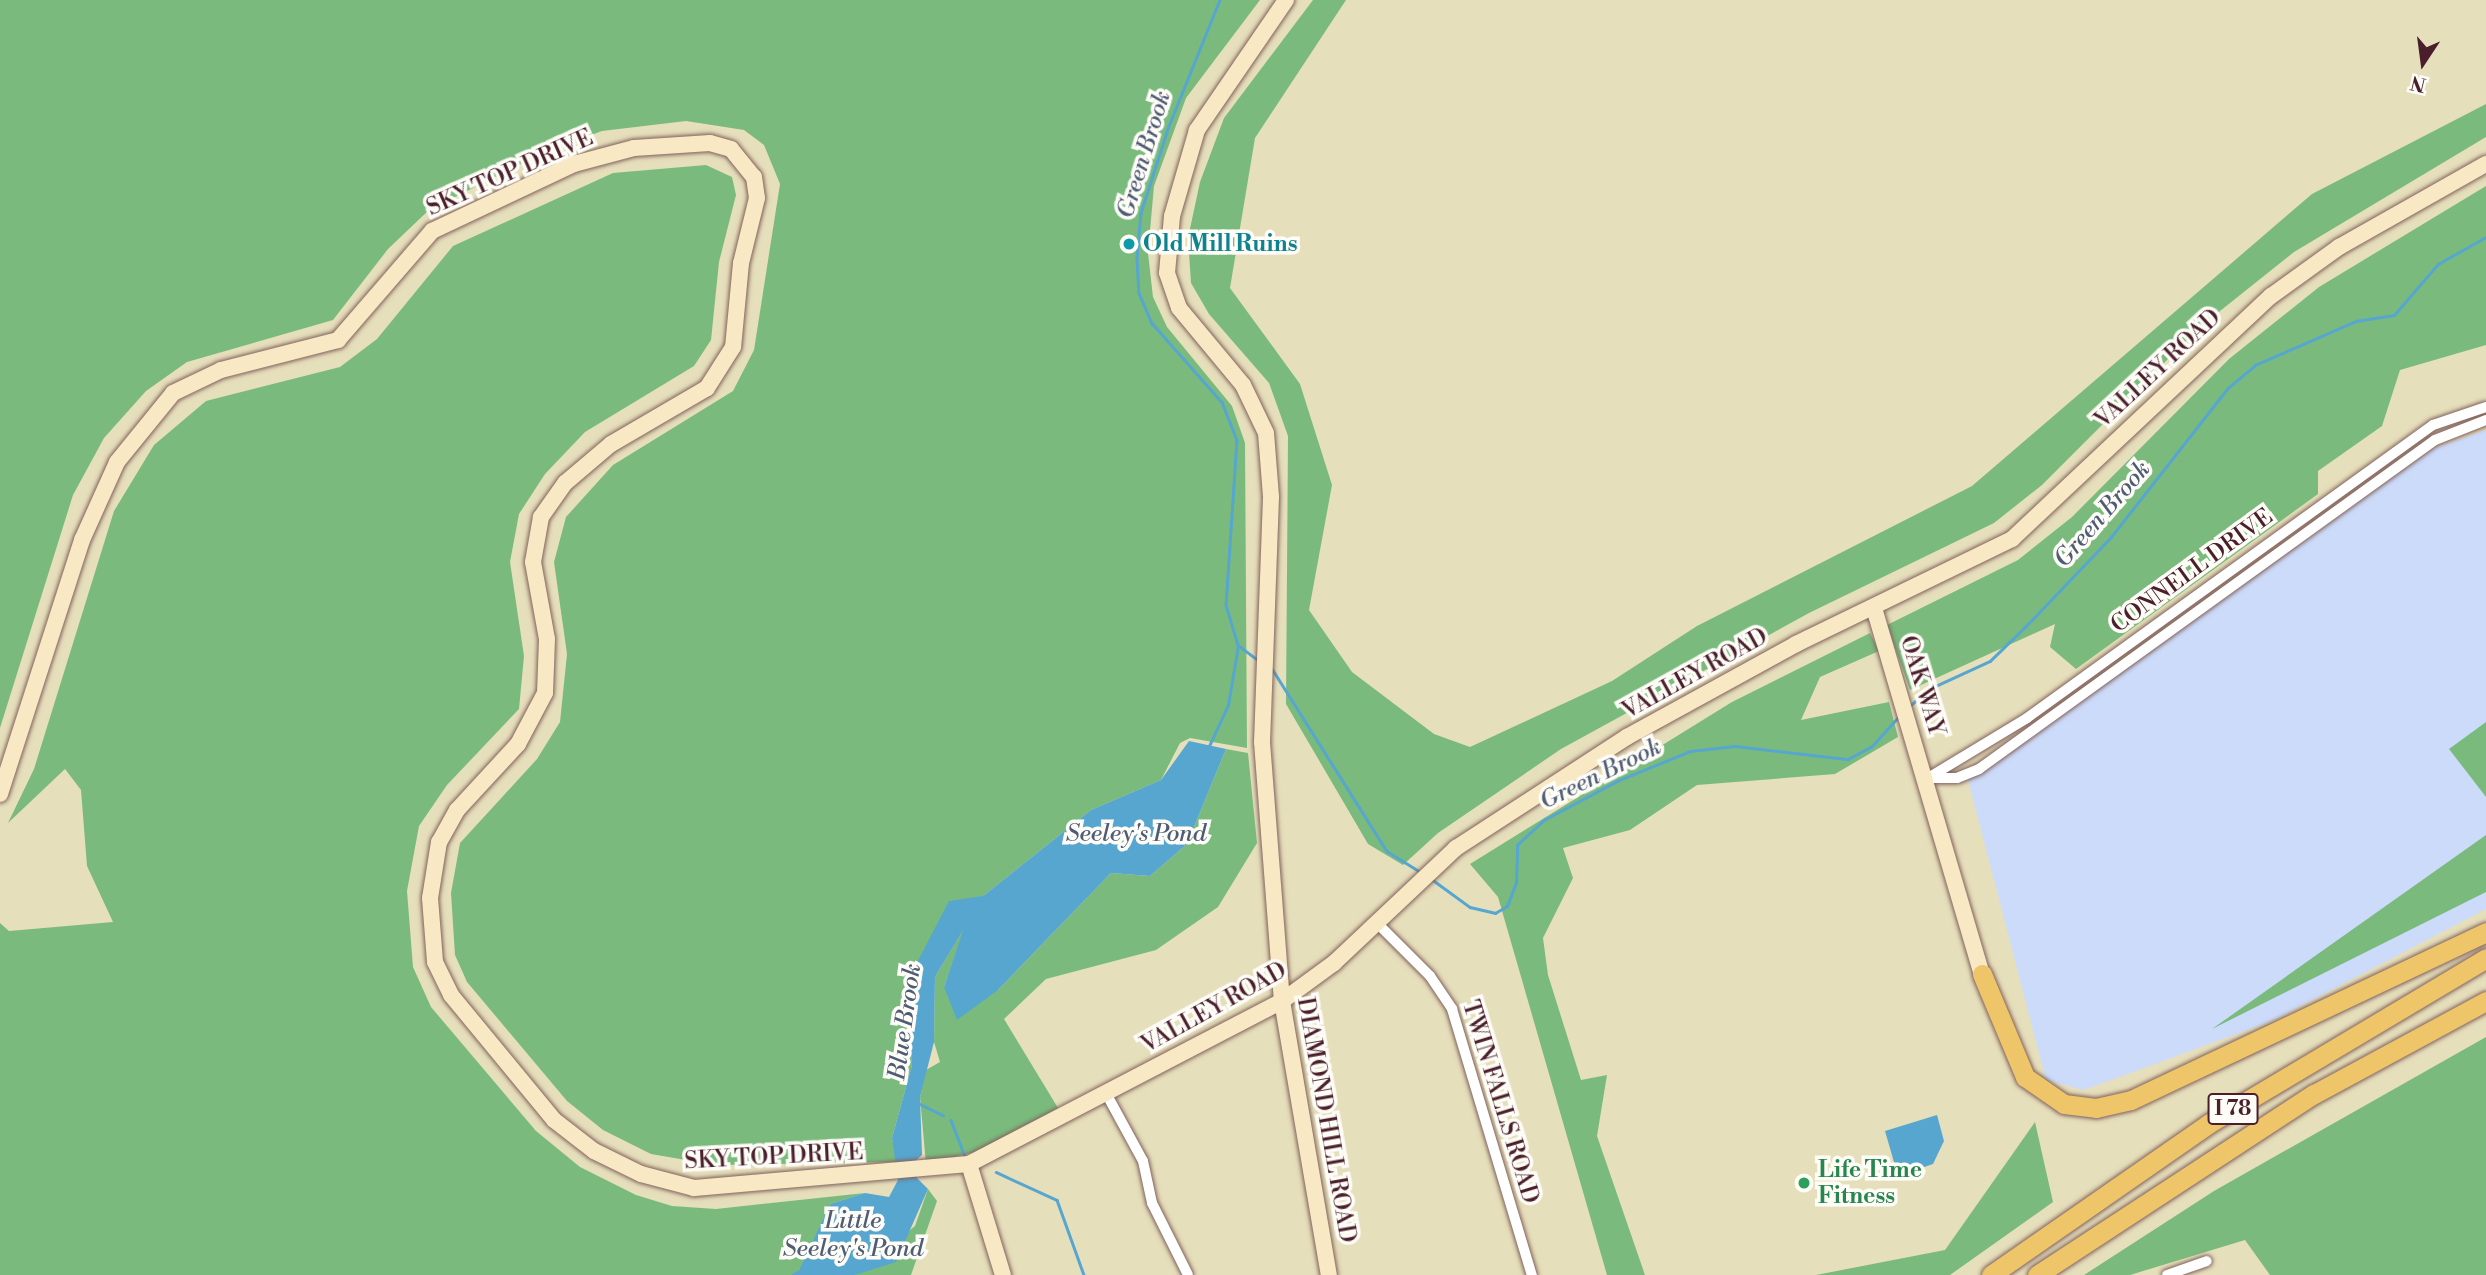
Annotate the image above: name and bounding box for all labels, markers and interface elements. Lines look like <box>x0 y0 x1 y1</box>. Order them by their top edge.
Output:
north arrow <box>2388 28 2458 98</box>
text: N <box>2408 70 2428 97</box>
water label: Green Brook <box>1112 88 1178 222</box>
street label: SKY TOP DRIVE <box>423 124 597 222</box>
place label: Old Mill Ruins <box>1143 230 1298 258</box>
marker: Old Mill Ruins <box>1121 236 1137 252</box>
street label: VALLEY ROAD <box>2089 304 2227 434</box>
water label: Green Brook <box>2049 456 2157 574</box>
street label: CONNELL DRIVE <box>2106 503 2278 639</box>
street label: VALLEY ROAD <box>1617 623 1773 725</box>
street label: OAK WAY <box>1894 633 1950 739</box>
water label: Green Brook <box>1535 733 1667 817</box>
water label: Seeley's Pond <box>1066 821 1206 849</box>
street label: VALLEY ROAD <box>1136 957 1292 1059</box>
water label: Blue Brook <box>884 962 928 1082</box>
street label: DIAMOND HILL ROAD <box>1291 995 1361 1245</box>
street label: TWIN FALLS ROAD <box>1456 997 1544 1207</box>
road number: I 78 <box>2207 1092 2259 1126</box>
street label: SKY TOP DRIVE <box>684 1139 864 1175</box>
place label: Life Time Fitness <box>1818 1156 1922 1210</box>
marker: Life Time Fitness <box>1796 1175 1812 1191</box>
water label: Little Seeley's Pond <box>783 1208 923 1264</box>

